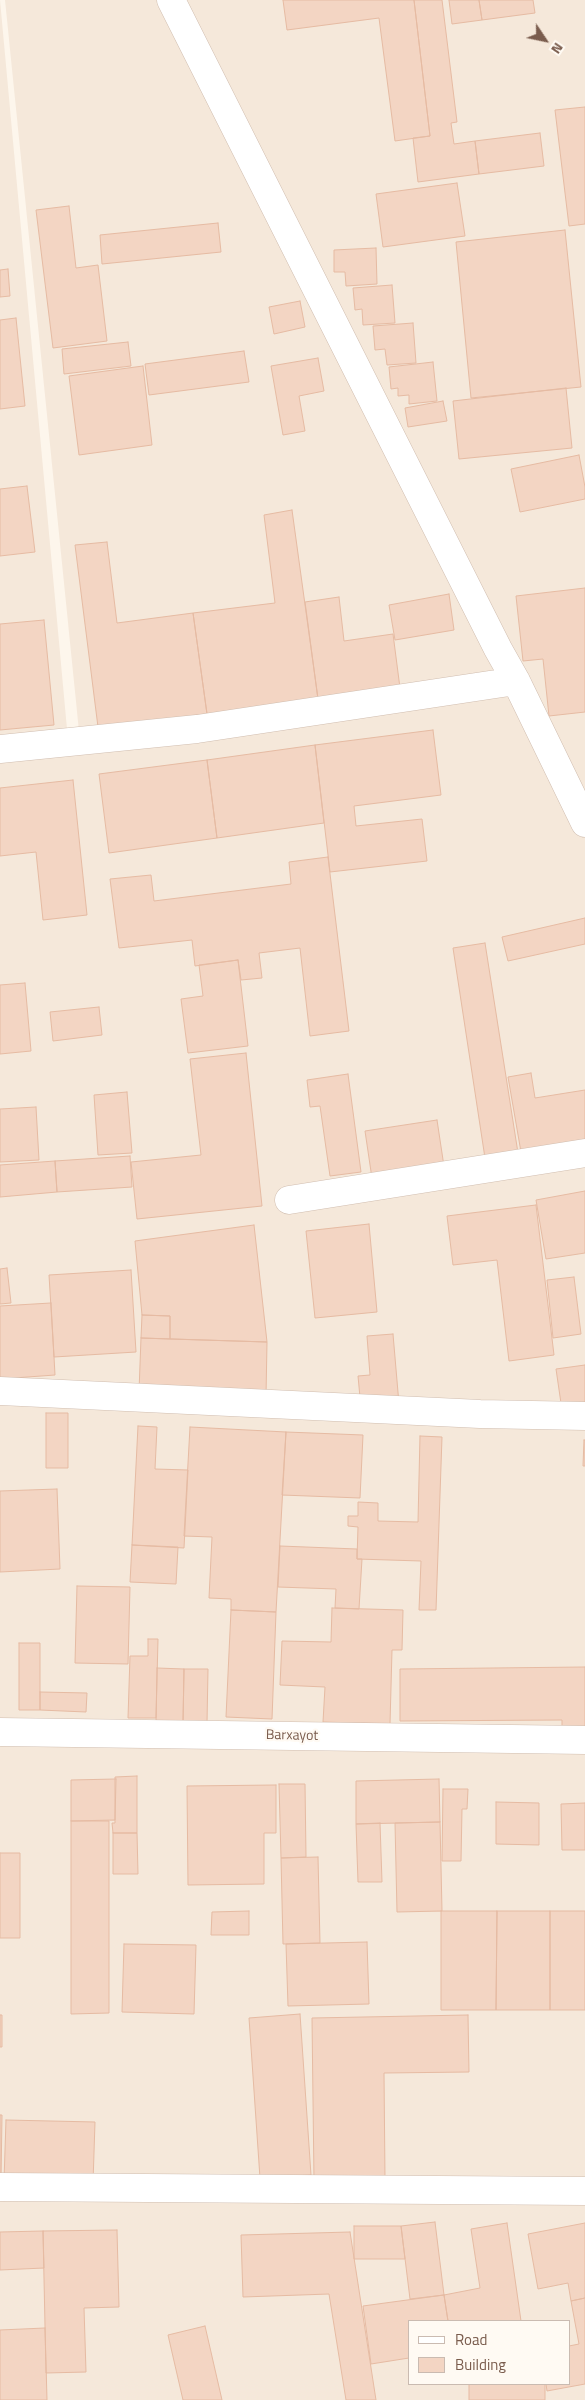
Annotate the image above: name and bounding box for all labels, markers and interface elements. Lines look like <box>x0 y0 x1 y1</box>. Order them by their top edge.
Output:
north arrow <box>520 15 570 65</box>
text: N <box>546 39 569 59</box>
street label: Barxayot <box>266 1727 318 1745</box>
legend <box>408 2320 570 2385</box>
text: Road <box>455 2328 487 2351</box>
text: Building <box>455 2353 506 2376</box>

